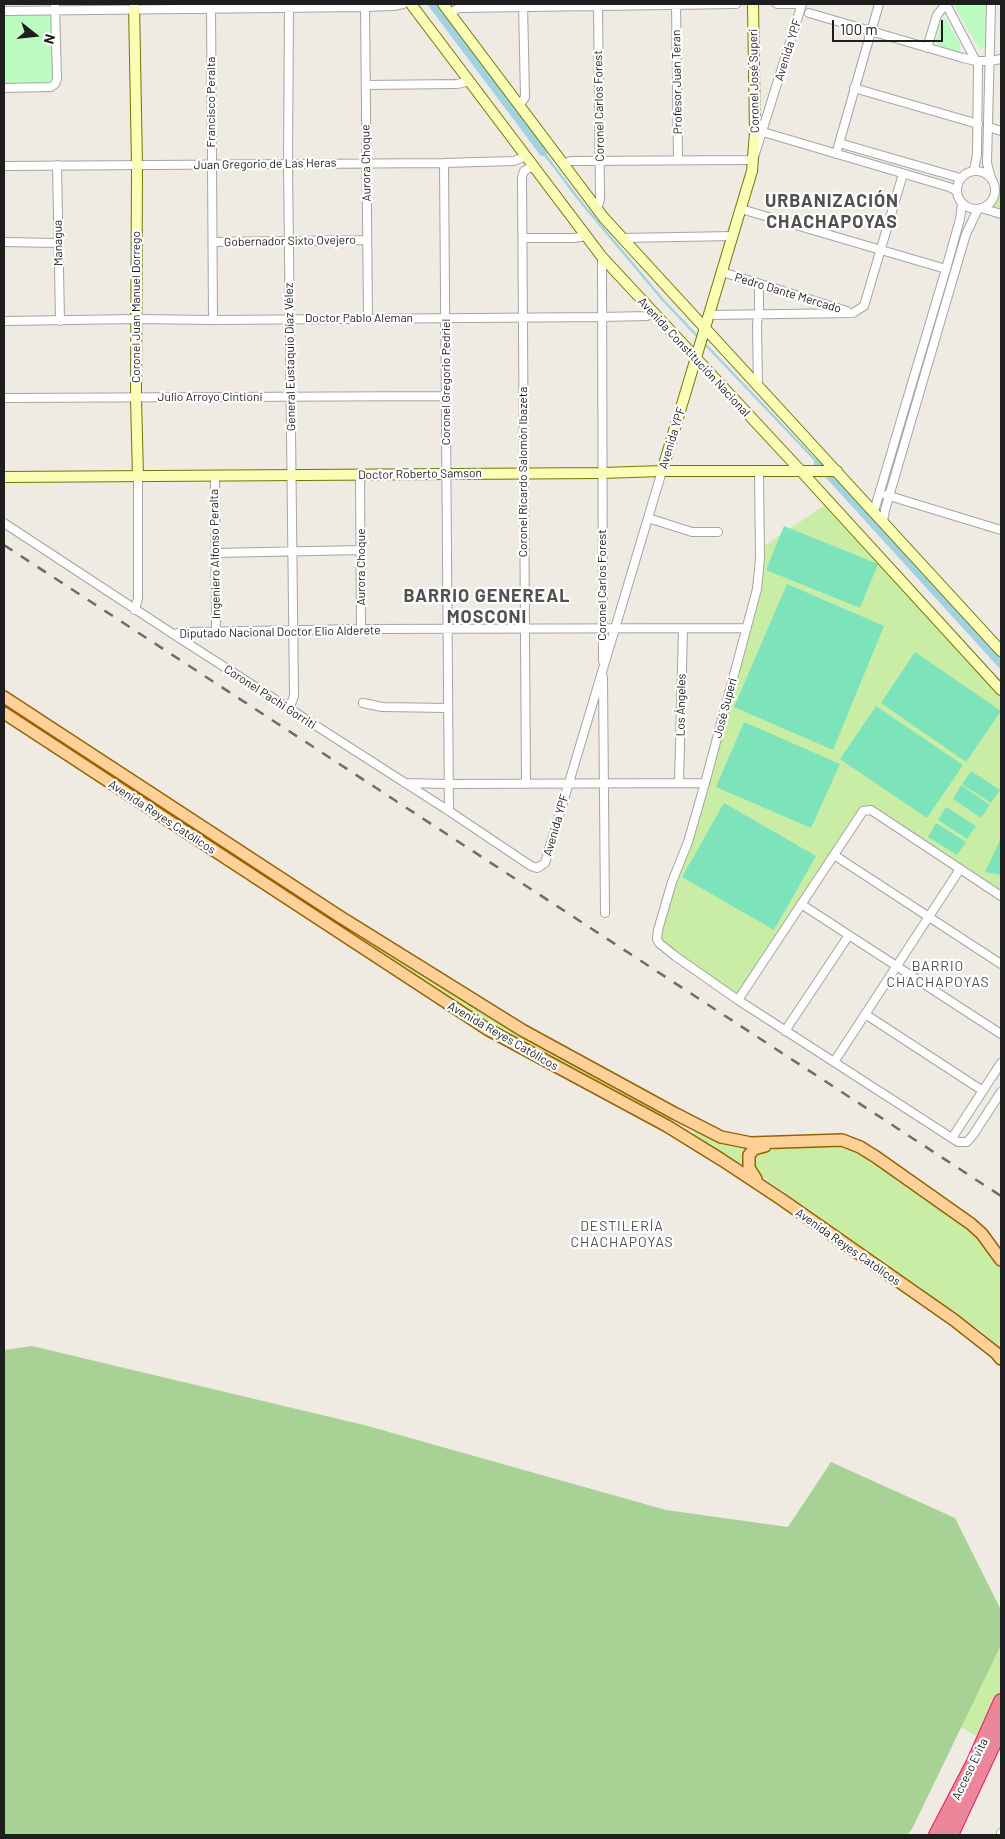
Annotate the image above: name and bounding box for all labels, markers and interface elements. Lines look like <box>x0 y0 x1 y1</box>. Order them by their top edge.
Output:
north arrow <box>10 10 60 60</box>
scale bar <box>835 10 946 42</box>
street label: Avenida YPF <box>772 17 804 83</box>
text: 100 m <box>840 20 878 38</box>
street label: Coronel José Superí <box>746 29 762 133</box>
street label: Profesor Juan Teran <box>669 30 685 134</box>
text: N <box>40 32 59 46</box>
street label: Coronel Carlos Forest <box>591 50 607 162</box>
street label: Francisco Peralta <box>204 57 218 147</box>
street label: Aurora Choque <box>358 124 374 202</box>
street label: Juan Gregorio de Las Heras <box>194 156 336 172</box>
district label: URBANIZACIÓN CHACHAPOYAS <box>763 190 901 232</box>
street label: Managua <box>50 220 66 266</box>
street label: Coronel Juan Manuel Dorrego <box>129 231 143 383</box>
street label: Gobernador Sixto Ovejero <box>224 233 356 249</box>
street label: Pedro Dante Mercado <box>733 270 843 316</box>
street label: General Eustaquio Díaz Vélez <box>282 283 298 431</box>
street label: Avenida Constitución Nacional <box>635 294 753 420</box>
street label: Doctor Pablo Aleman <box>305 311 413 325</box>
street label: Coronel Gregorio Pedriel <box>439 319 453 445</box>
street label: Coronel Ricardo Salomón Ibazeta <box>516 387 530 557</box>
street label: Julio Arroyo Cintioni <box>158 390 262 404</box>
street label: Avenida YPF <box>656 405 688 471</box>
street label: Doctor Roberto Samson <box>358 466 482 482</box>
street label: Ingeniero Alfonso Peralta <box>207 489 223 619</box>
street label: Aurora Choque <box>354 528 368 606</box>
street label: Coronel Carlos Forest <box>595 529 609 641</box>
district label: BARRIO GENEREAL MOSCONI <box>402 585 572 628</box>
street label: Diputado Nacional Doctor Elio Alderete <box>179 623 381 641</box>
street label: Coronel Pachi Gorriti <box>221 662 319 732</box>
street label: Los Ángeles <box>673 673 689 737</box>
street label: José Superí <box>710 677 740 739</box>
street label: Avenida Reyes Católicos <box>106 777 218 857</box>
street label: Avenida YPF <box>540 792 572 858</box>
district label: BARRIO CHACHAPOYAS <box>885 958 991 990</box>
street label: Avenida Reyes Católicos <box>445 999 561 1073</box>
street label: Avenida Reyes Católicos <box>793 1205 903 1289</box>
district label: DESTILERÍA CHACHAPOYAS <box>569 1218 675 1250</box>
street label: Acceso Evita <box>949 1736 991 1802</box>

